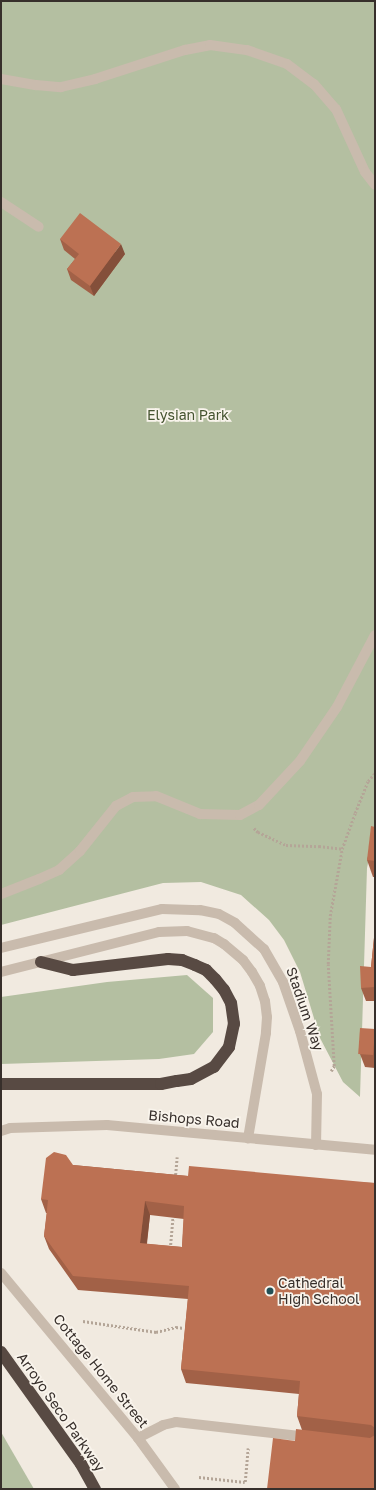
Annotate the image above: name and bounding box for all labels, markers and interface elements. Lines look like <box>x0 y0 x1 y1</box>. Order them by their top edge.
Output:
park label: Elysian Park <box>147 407 229 423</box>
street label: Stadium Way <box>283 965 327 1053</box>
street label: Bishops Road <box>148 1107 240 1131</box>
place label: Cathedral High School <box>278 1275 360 1308</box>
marker: Cathedral High School <box>265 1286 275 1296</box>
street label: Cottage Home Street <box>50 1311 152 1431</box>
street label: Arroyo Seco Parkway <box>14 1349 108 1475</box>

